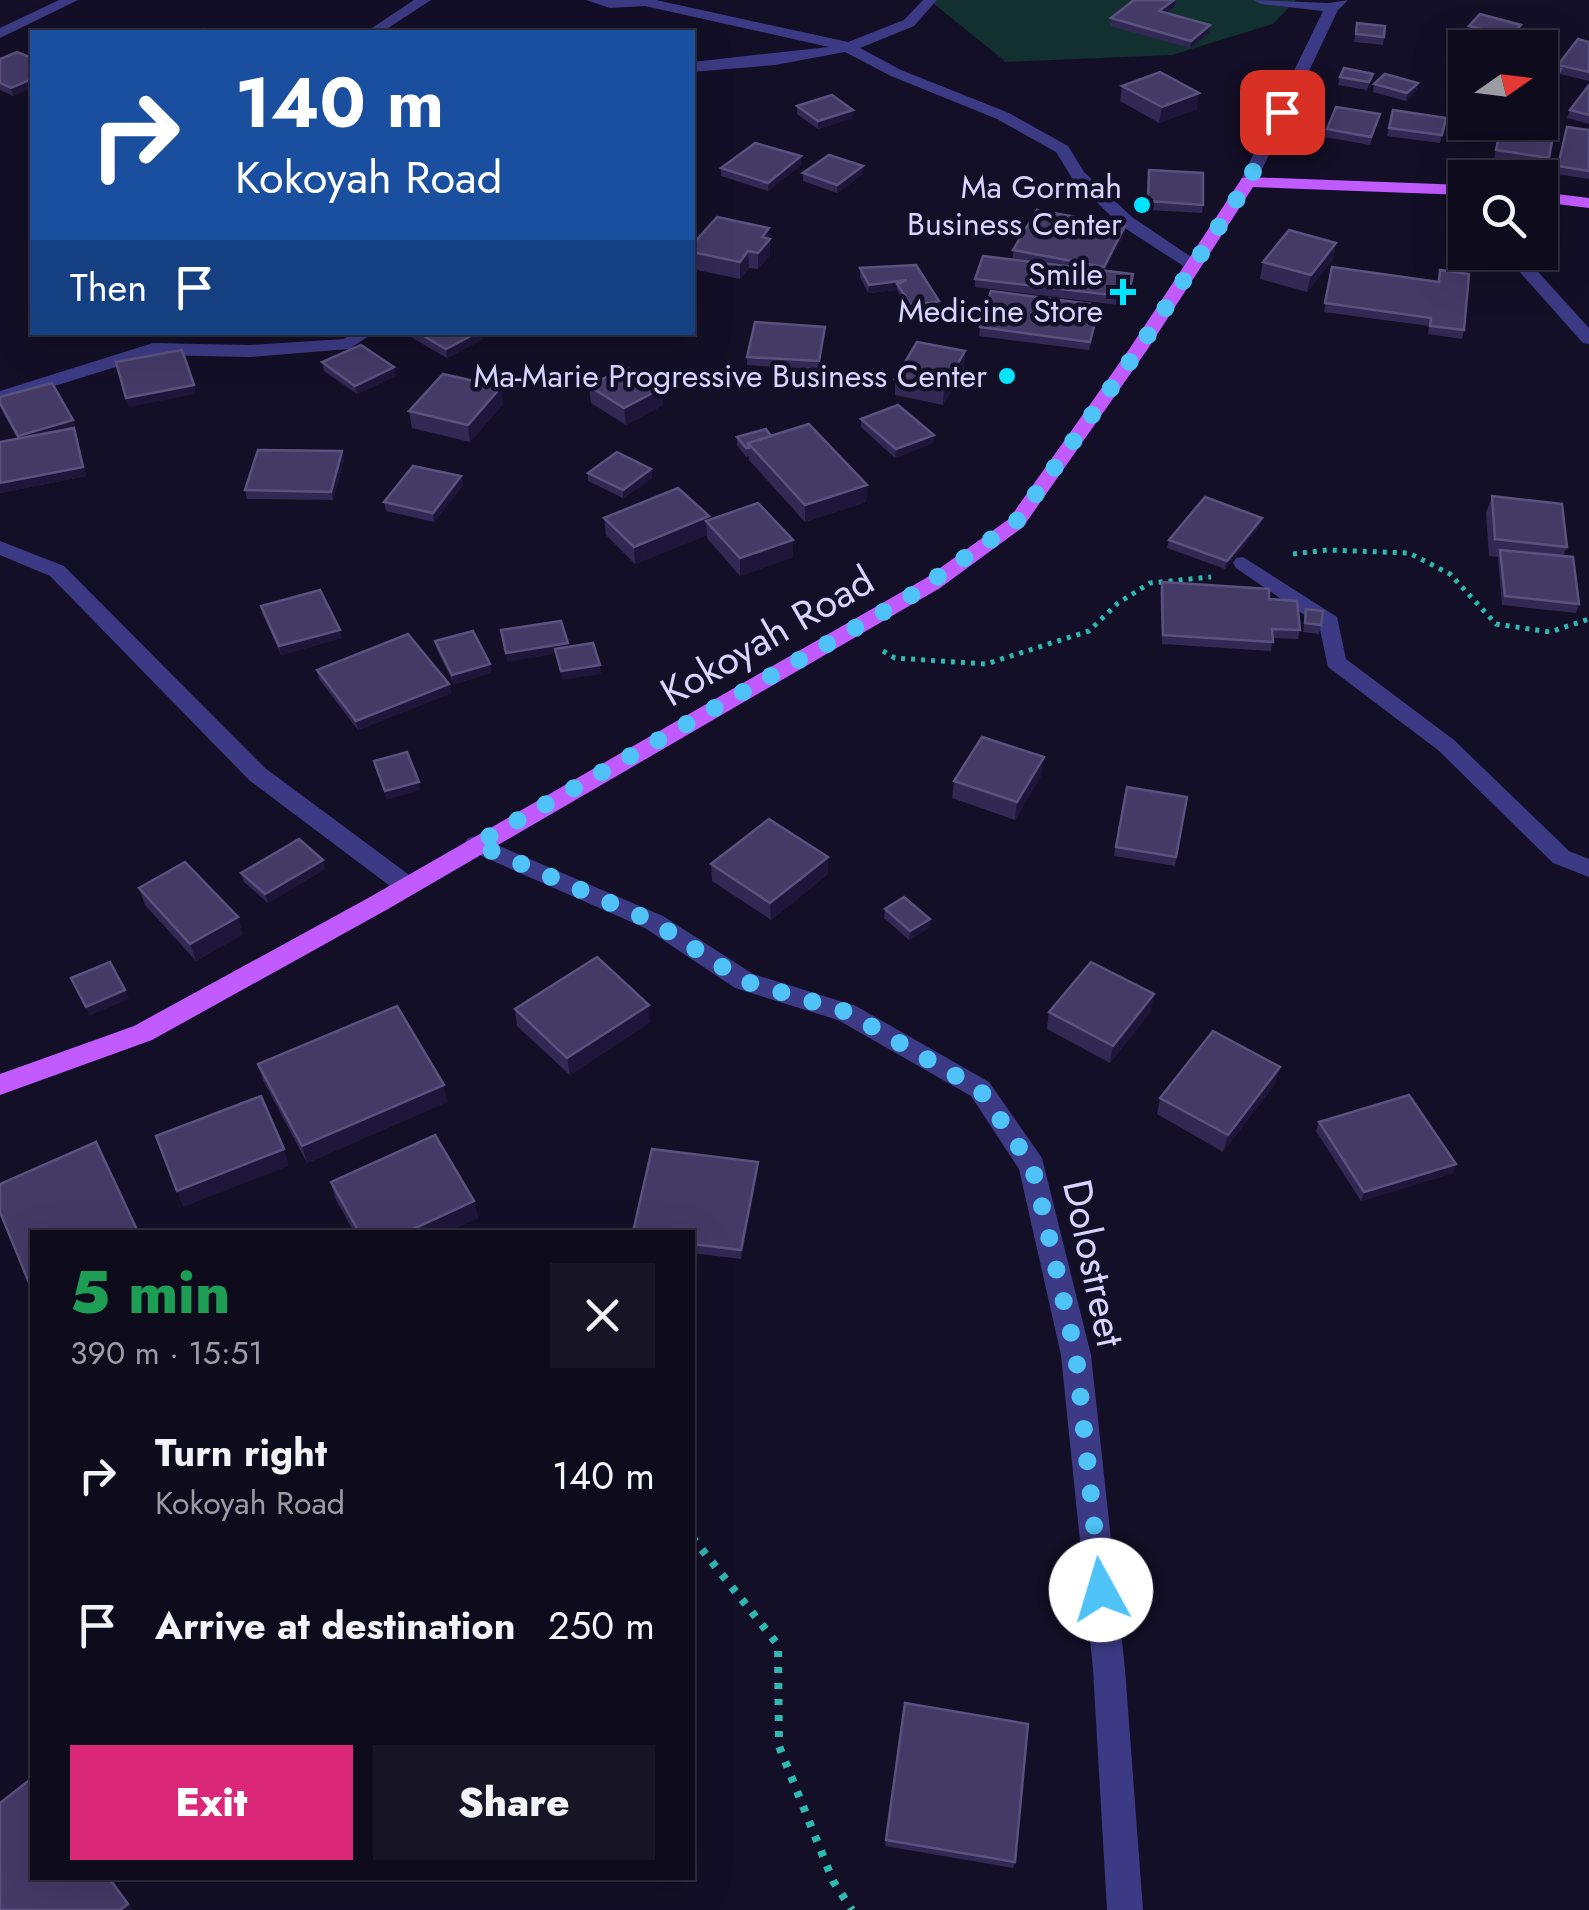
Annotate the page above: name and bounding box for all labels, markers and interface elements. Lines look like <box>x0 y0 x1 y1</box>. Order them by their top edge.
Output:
north arrow <box>1448 30 1558 140</box>
map controls <box>1448 30 1558 270</box>
text: 140 m <box>235 52 444 153</box>
icon: right <box>70 70 200 200</box>
pin <box>1240 70 1325 155</box>
icon: arrive <box>1255 85 1310 140</box>
text: Kokoyah Road <box>235 145 502 210</box>
button: search <box>1448 160 1558 270</box>
place label: Ma Gormah Business Center <box>907 164 1122 247</box>
marker: Ma Gormah Business Center <box>1131 194 1153 216</box>
place label: Smile Medicine Store <box>898 251 1103 334</box>
text: Then <box>70 260 147 315</box>
icon: arrive <box>167 260 222 315</box>
marker: Smile Medicine Store <box>1112 281 1134 303</box>
place label: Ma-Marie Progressive Business Center <box>474 353 987 399</box>
marker: Ma-Marie Progressive Business Center <box>996 365 1018 387</box>
street label: Kokoyah Road <box>650 551 884 721</box>
street label: Dolostreet <box>1048 1174 1140 1352</box>
text: 5 min <box>70 1249 230 1336</box>
button: close <box>550 1263 655 1368</box>
text: 390 m · 15:51 <box>70 1330 263 1376</box>
text: Turn right <box>155 1425 327 1480</box>
icon: right <box>70 1448 125 1503</box>
text: 140 m <box>552 1448 655 1503</box>
text: Kokoyah Road <box>155 1480 345 1526</box>
position arrow <box>1049 1538 1153 1642</box>
icon: arrive <box>70 1598 125 1653</box>
text: Arrive at destination <box>155 1598 516 1653</box>
text: 250 m <box>548 1598 655 1653</box>
button: Exit <box>70 1745 353 1860</box>
button: Share <box>373 1745 655 1860</box>

